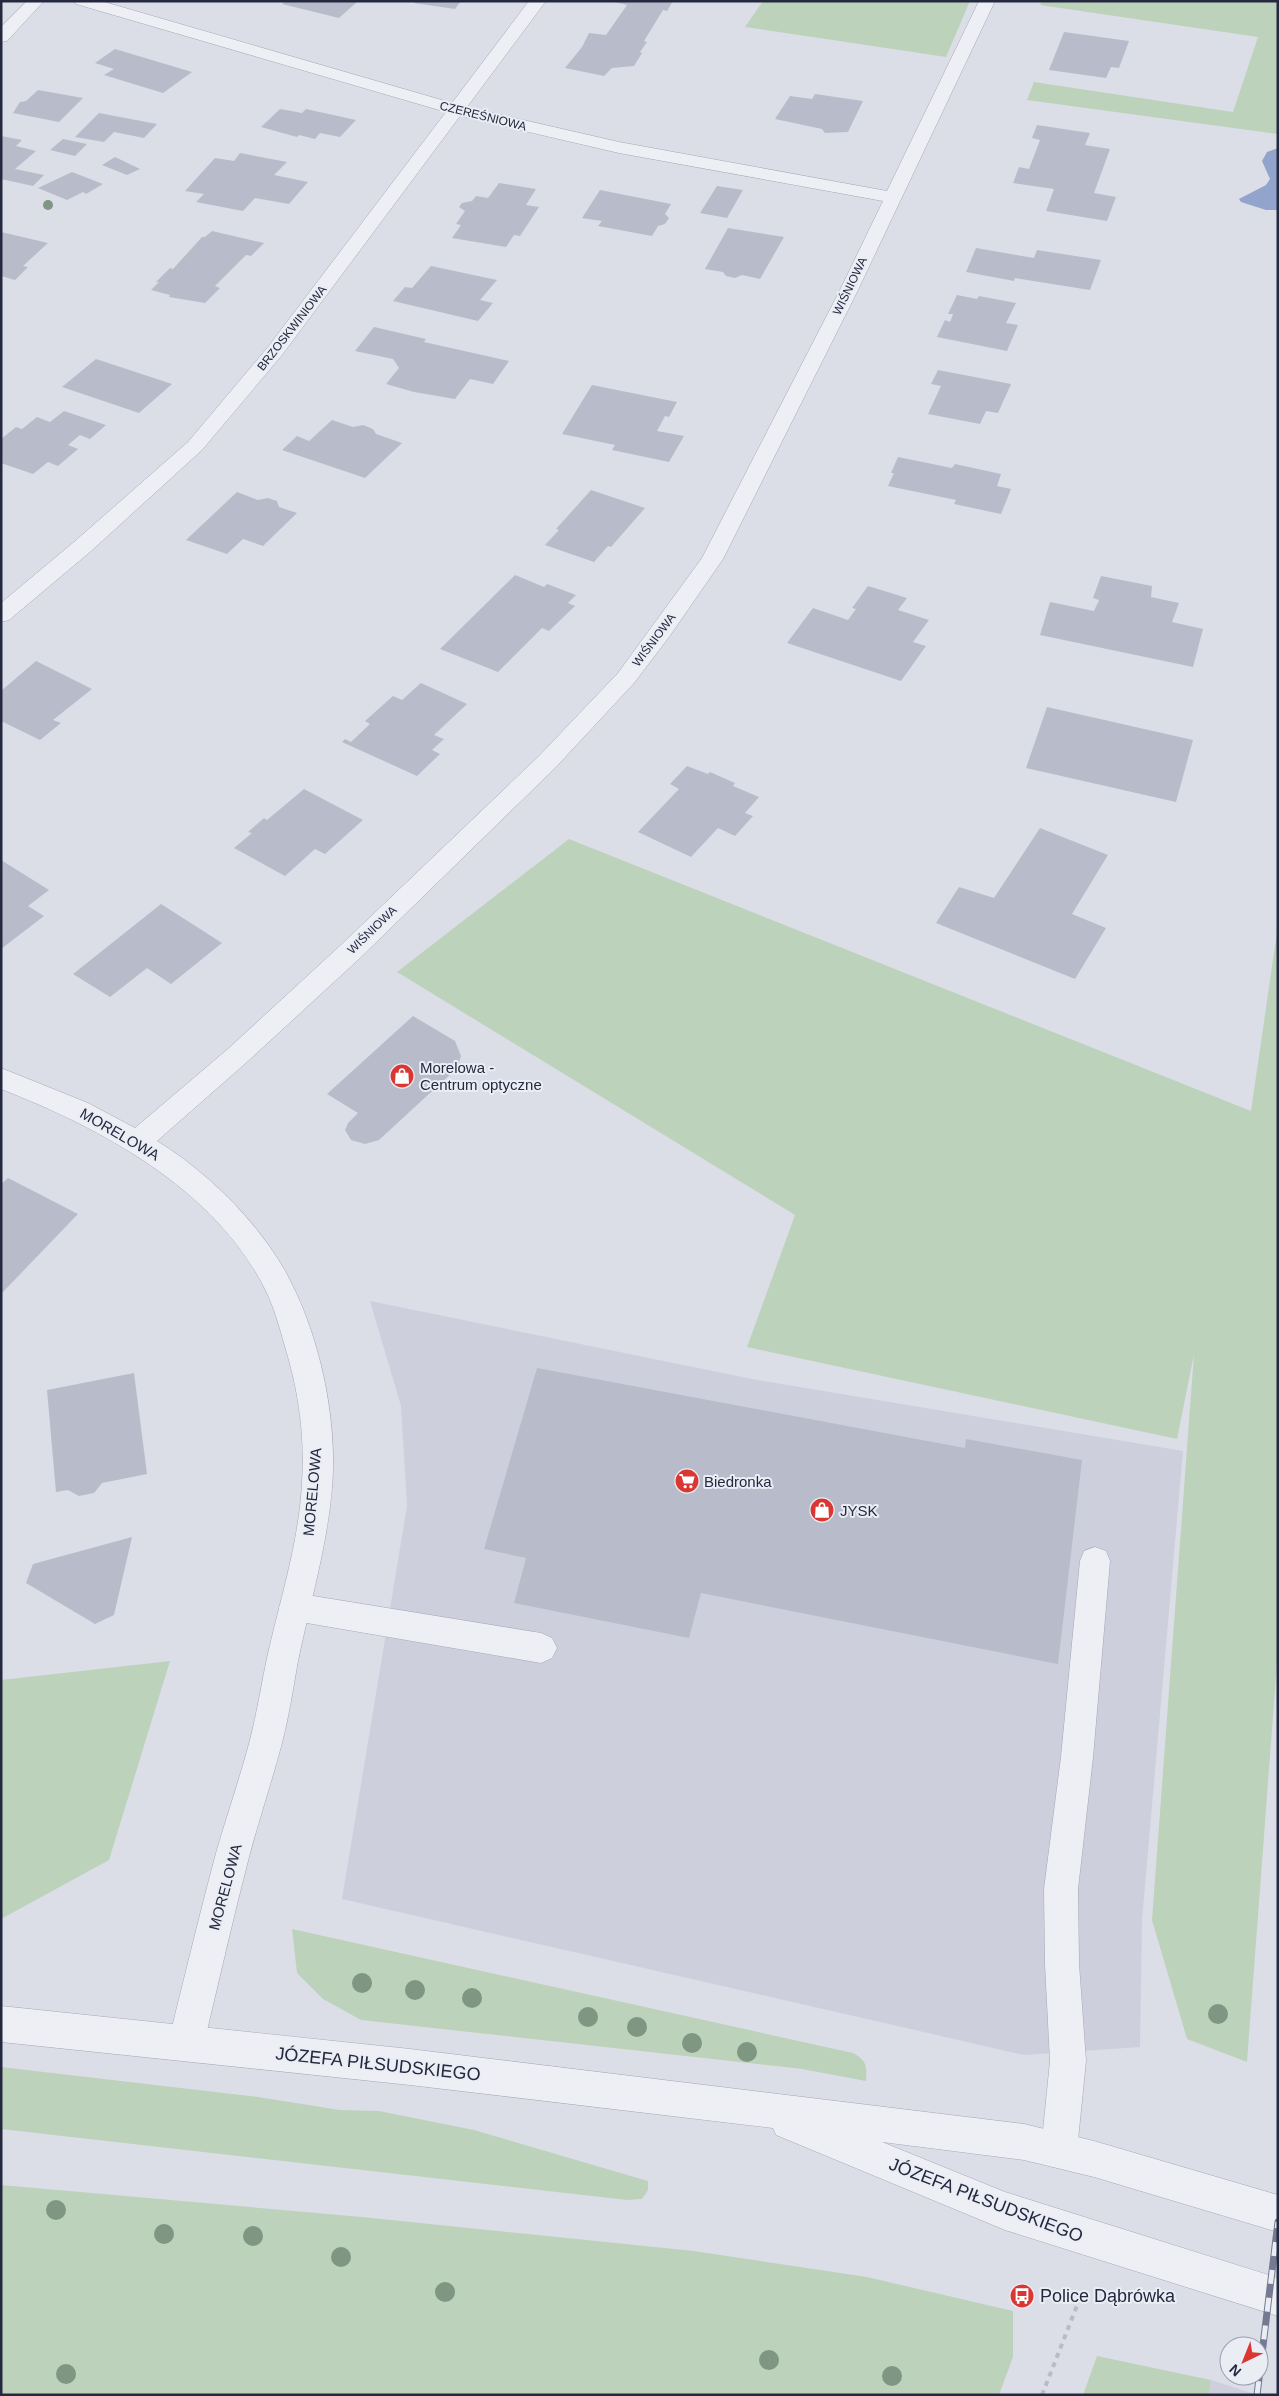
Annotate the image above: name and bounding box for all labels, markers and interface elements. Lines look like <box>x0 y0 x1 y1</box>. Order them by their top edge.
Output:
street label: CZEREŚNIOWA <box>438 97 528 134</box>
street label: WIŚNIOWA <box>829 254 870 317</box>
street label: BRZOSKWINIOWA <box>254 283 330 373</box>
street label: WIŚNIOWA <box>629 610 679 669</box>
street label: WIŚNIOWA <box>344 902 399 957</box>
place label: Morelowa - Centrum optyczne <box>420 1059 542 1093</box>
shop icon: Morelowa - Centrum optyczne <box>389 1063 415 1089</box>
street label: MORELOWA <box>77 1104 163 1164</box>
street label: MORELOWA <box>300 1447 324 1537</box>
supermarket icon: Biedronka <box>674 1468 700 1494</box>
place label: Biedronka <box>704 1473 772 1490</box>
shop icon: JYSK <box>809 1497 835 1523</box>
place label: JYSK <box>840 1502 878 1519</box>
street label: MORELOWA <box>205 1842 245 1932</box>
street label: JÓZEFA PIŁSUDSKIEGO <box>274 2042 482 2085</box>
street label: JÓZEFA PIŁSUDSKIEGO <box>886 2153 1086 2246</box>
bus stop icon: Police Dąbrówka <box>1009 2283 1035 2309</box>
place label: Police Dąbrówka <box>1040 2286 1176 2306</box>
north arrow <box>1219 2336 1269 2386</box>
text: N <box>1226 2361 1244 2380</box>

